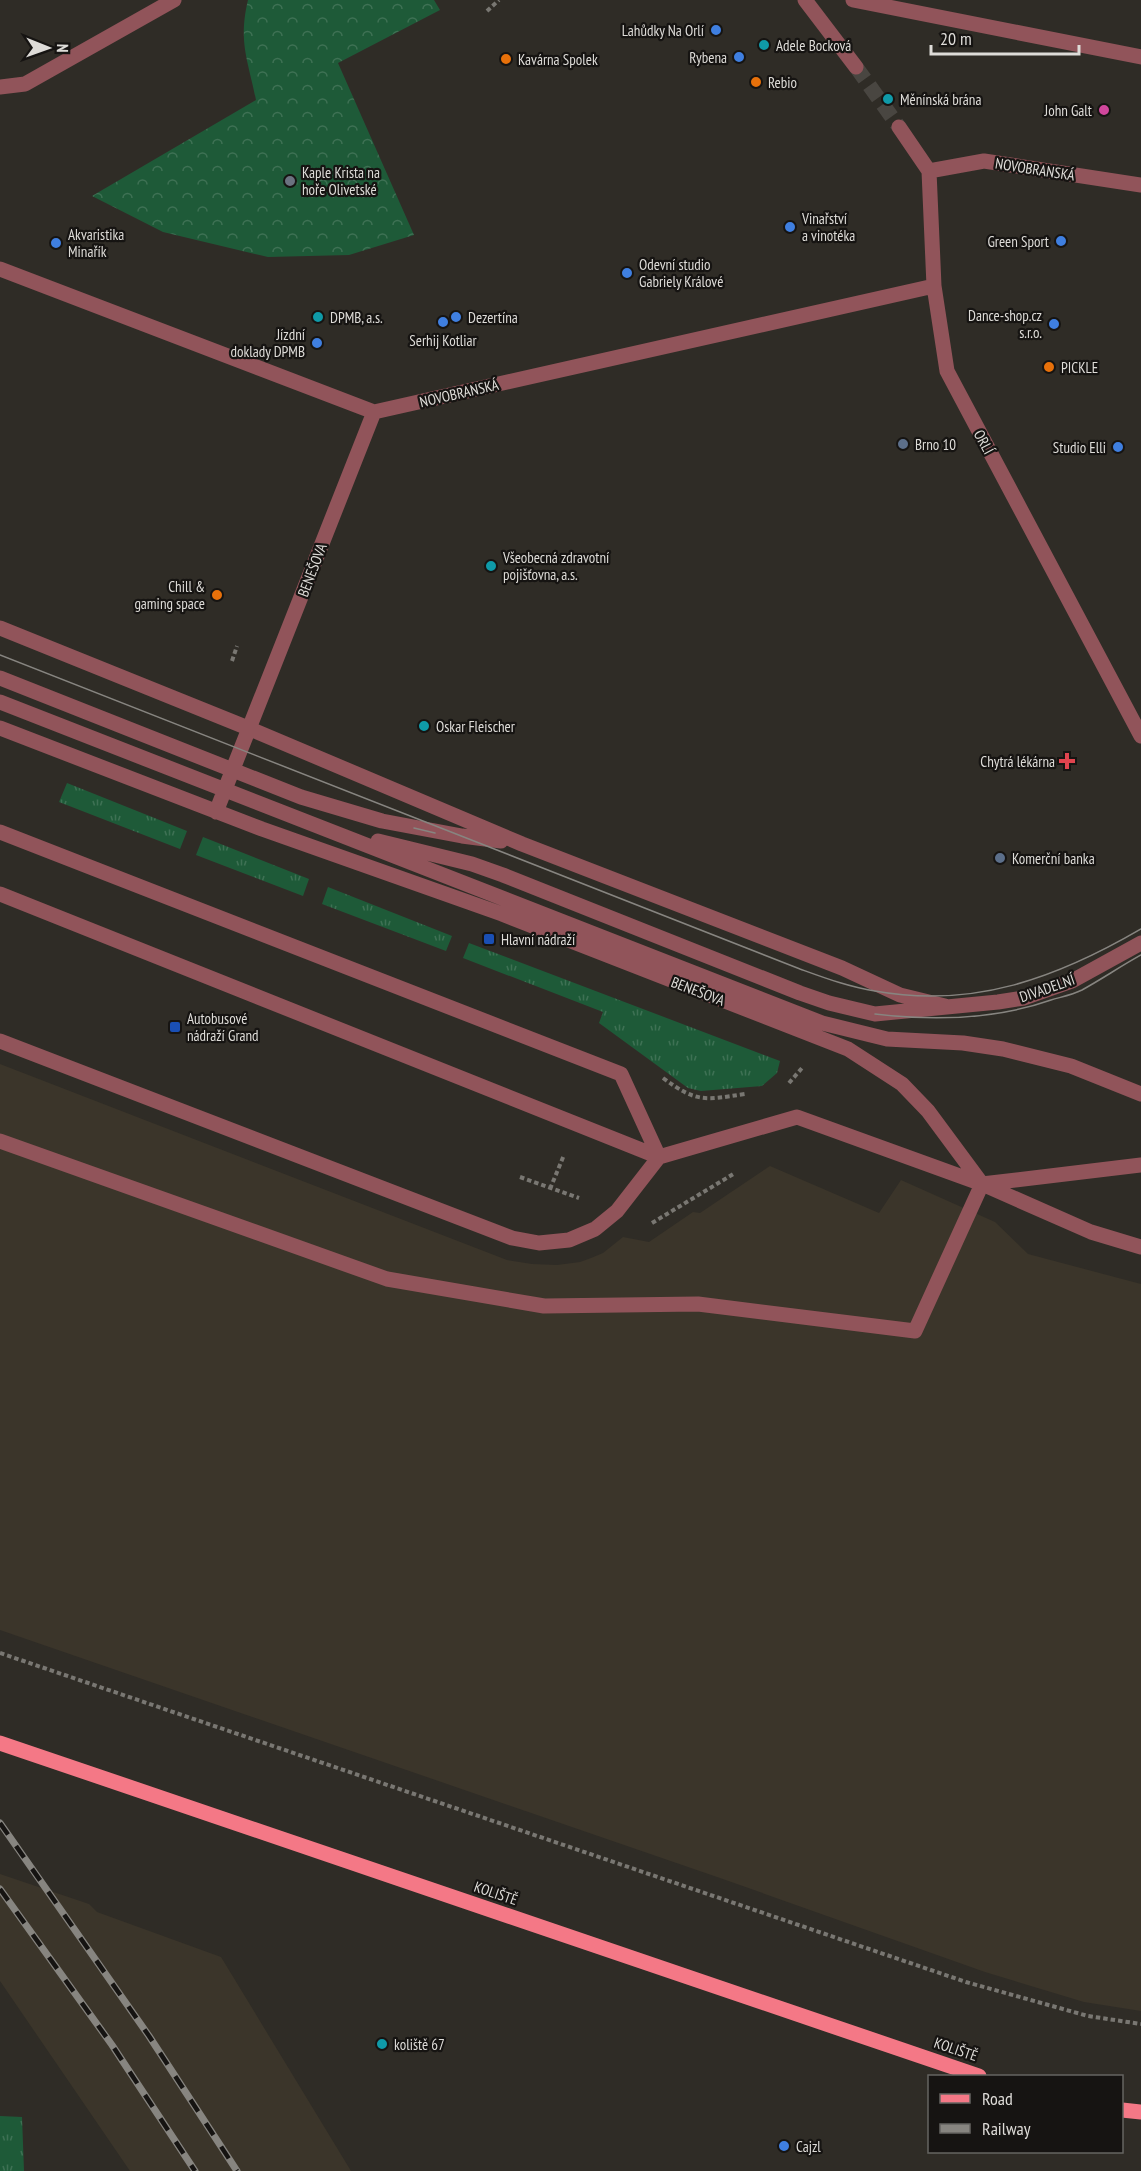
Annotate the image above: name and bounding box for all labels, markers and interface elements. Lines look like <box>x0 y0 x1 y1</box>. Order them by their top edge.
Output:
north arrow <box>18 18 78 78</box>
scale bar <box>931 18 1080 56</box>
place label: Lahůdky Na Orlí <box>622 21 705 40</box>
marker: Lahůdky Na Orlí <box>709 23 723 37</box>
text: 20 m <box>940 27 972 50</box>
place label: Adele Bocková <box>776 36 851 55</box>
marker: Adele Bocková <box>757 38 771 52</box>
text: N <box>53 44 73 53</box>
place label: Rybena <box>689 48 727 67</box>
place label: Kavárna Spolek <box>518 50 598 69</box>
marker: Rybena <box>732 50 746 64</box>
marker: Kavárna Spolek <box>499 52 513 66</box>
place label: Rebio <box>768 73 797 92</box>
marker: Rebio <box>749 75 763 89</box>
place label: Měnínská brána <box>900 90 981 109</box>
marker: Měnínská brána <box>881 92 895 106</box>
place label: John Galt <box>1044 101 1092 120</box>
marker: John Galt <box>1097 103 1111 117</box>
street label: NOVOBRANSKÁ <box>994 153 1077 185</box>
place label: Kaple Krista na hoře Olivetské <box>302 163 380 199</box>
marker: Kaple Krista na hoře Olivetské <box>283 174 297 188</box>
place label: Vinařství a vinotéka <box>801 209 855 245</box>
marker: Vinařství a vinotéka <box>783 220 797 234</box>
place label: Akvaristika Minařík <box>68 225 124 261</box>
place label: Green Sport <box>987 232 1049 251</box>
marker: Green Sport <box>1054 234 1068 248</box>
marker: Akvaristika Minařík <box>49 236 63 250</box>
place label: Odevní studio Gabriely Králové <box>639 255 723 291</box>
marker: Odevní studio Gabriely Králové <box>620 266 634 280</box>
place label: Dance-shop.cz s.r.o. <box>968 306 1042 342</box>
place label: DPMB, a.s. <box>330 308 383 327</box>
place label: Dezertína <box>468 308 518 327</box>
marker: DPMB, a.s. <box>311 310 325 324</box>
marker: Dezertína <box>449 310 463 324</box>
marker: Serhij Kotliar <box>436 315 450 329</box>
marker: Dance-shop.cz s.r.o. <box>1047 317 1061 331</box>
place label: Jízdní doklady DPMB <box>231 325 306 361</box>
place label: Serhij Kotliar <box>409 331 478 350</box>
marker: Jízdní doklady DPMB <box>310 336 324 350</box>
place label: PICKLE <box>1061 358 1098 377</box>
marker: PICKLE <box>1042 360 1056 374</box>
street label: NOVOBRANSKÁ <box>418 374 501 411</box>
street label: ORLÍ <box>970 426 999 458</box>
place label: Brno 10 <box>915 435 956 454</box>
marker: Brno 10 <box>896 437 910 451</box>
place label: Studio Elli <box>1053 438 1106 457</box>
marker: Studio Elli <box>1111 440 1125 454</box>
street label: BENEŠOVA <box>293 540 331 599</box>
place label: Všeobecná zdravotní pojišťovna, a.s. <box>502 548 610 584</box>
marker: Všeobecná zdravotní pojišťovna, a.s. <box>484 559 498 573</box>
place label: Chill & gaming space <box>134 577 205 613</box>
marker: Chill & gaming space <box>210 588 224 602</box>
place label: Oskar Fleischer <box>436 717 516 736</box>
marker: Oskar Fleischer <box>417 719 431 733</box>
place label: Chytrá lékárna <box>980 752 1055 771</box>
marker: Chytrá lékárna <box>1060 754 1074 768</box>
place label: Komerční banka <box>1012 849 1095 868</box>
marker: Komerční banka <box>993 851 1007 865</box>
place label: Hlavní nádraží <box>501 930 576 949</box>
marker: Hlavní nádraží <box>482 932 496 946</box>
street label: DIVADELNÍ <box>1017 970 1077 1006</box>
street label: BENEŠOVA <box>669 972 728 1010</box>
place label: Autobusové nádraží Grand <box>187 1009 259 1045</box>
marker: Autobusové nádraží Grand <box>168 1020 182 1034</box>
street label: KOLIŠTĚ <box>472 1877 520 1909</box>
street label: KOLIŠTĚ <box>932 2033 980 2065</box>
place label: koliště 67 <box>394 2035 445 2054</box>
marker: koliště 67 <box>375 2037 389 2051</box>
legend <box>928 2075 1123 2153</box>
text: Road <box>982 2087 1013 2110</box>
text: Railway <box>982 2117 1031 2140</box>
place label: Cajzl <box>796 2137 821 2156</box>
marker: Cajzl <box>777 2139 791 2153</box>

